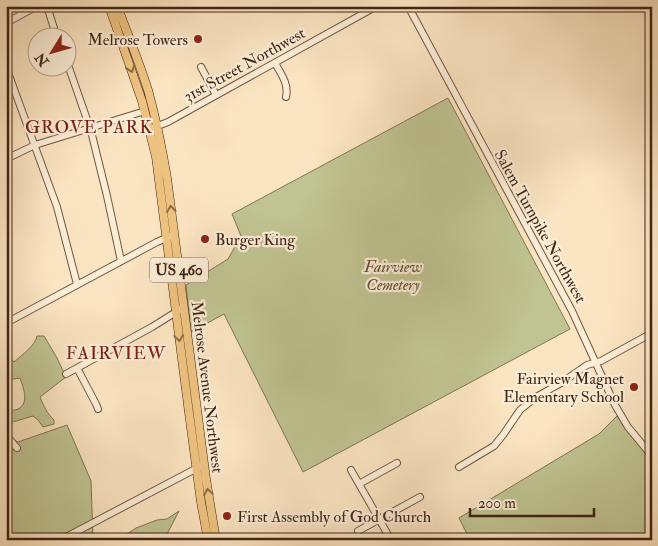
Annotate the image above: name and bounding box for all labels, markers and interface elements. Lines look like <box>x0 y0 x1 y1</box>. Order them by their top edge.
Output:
street label: 31st Street Northwest <box>180 23 309 107</box>
north arrow <box>28 28 78 78</box>
place label: Melrose Towers <box>88 30 188 50</box>
marker: Melrose Towers <box>192 33 204 45</box>
text: N <box>31 49 53 70</box>
one-way arrow <box>125 64 135 72</box>
district label: GROVE PARK <box>25 116 153 139</box>
street label: Salem Turnpike Northwest <box>489 146 591 307</box>
one-way arrow <box>166 205 177 213</box>
place label: Burger King <box>215 230 296 250</box>
marker: Burger King <box>199 233 211 245</box>
park label: Fairview Cemetery <box>363 257 422 295</box>
road number: US 460 <box>150 258 208 282</box>
street label: Melrose Avenue Northwest <box>187 300 227 474</box>
one-way arrow <box>174 334 184 342</box>
district label: FAIRVIEW <box>66 342 166 365</box>
place label: Fairview Magnet Elementary School <box>503 369 624 407</box>
marker: Fairview Magnet Elementary School <box>628 381 640 393</box>
scale bar <box>470 486 594 518</box>
one-way arrow <box>203 487 214 495</box>
text: 200 m <box>478 494 516 513</box>
place label: First Assembly of God Church <box>237 507 432 527</box>
marker: First Assembly of God Church <box>221 510 233 522</box>

